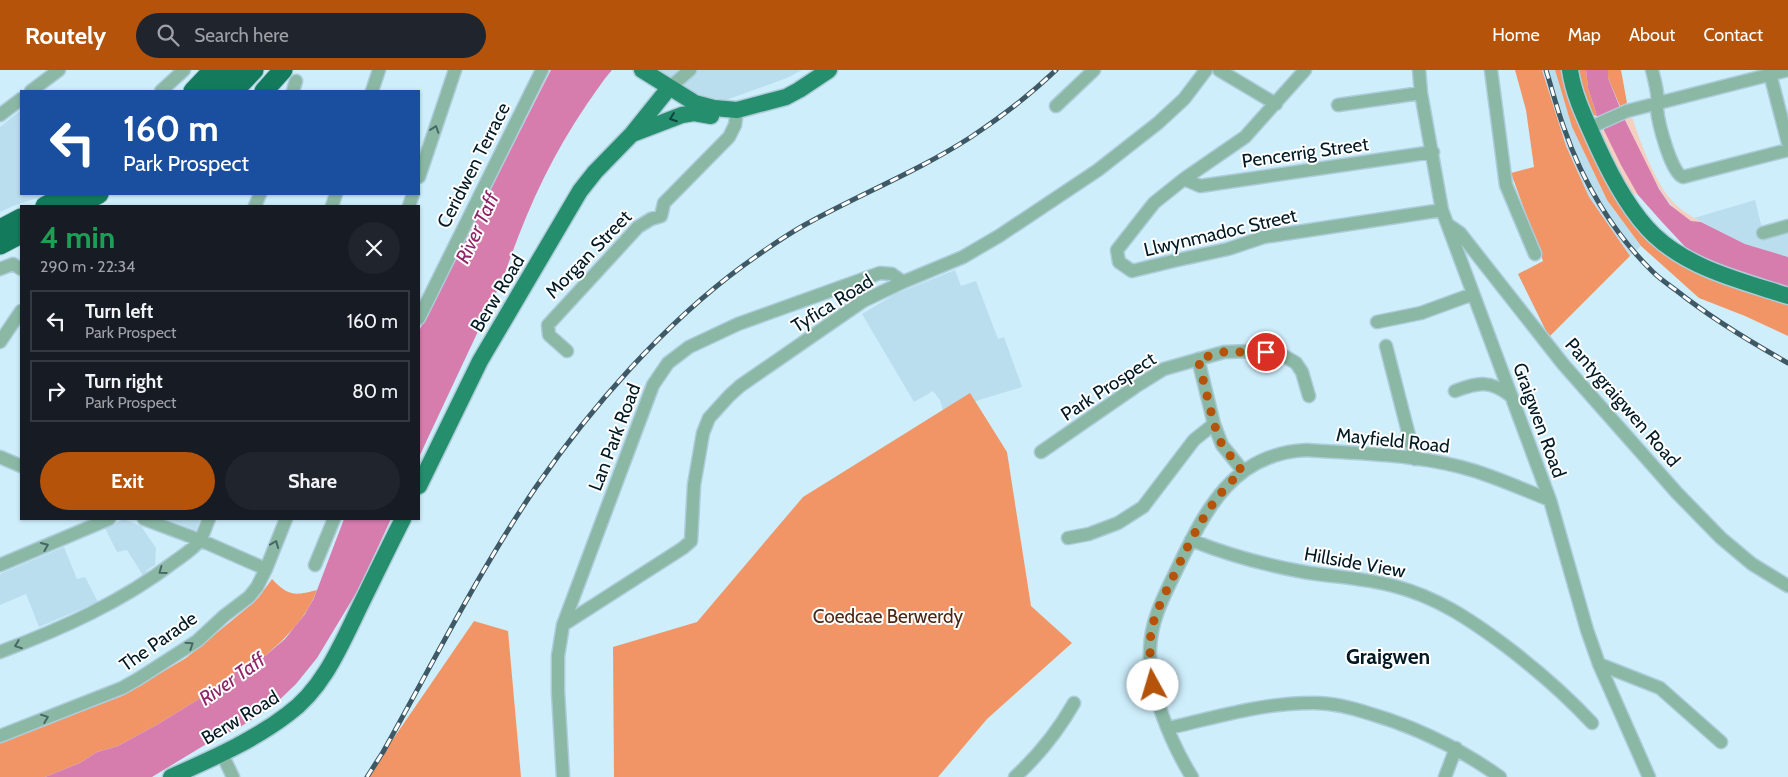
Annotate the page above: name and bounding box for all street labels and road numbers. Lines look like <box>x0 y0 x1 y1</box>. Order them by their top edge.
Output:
street label: Ceridwen Terrace <box>432 98 515 232</box>
street label: Pencerrig Street <box>1240 132 1371 173</box>
street label: Llwynmadoc Street <box>1141 204 1299 261</box>
street label: Morgan Street <box>541 205 637 303</box>
street label: Berw Road <box>465 250 530 336</box>
street label: Tyfica Road <box>787 269 877 337</box>
street label: Pantygraigwen Road <box>1560 333 1685 472</box>
street label: Park Prospect <box>1056 347 1161 426</box>
street label: Graigwen Road <box>1508 360 1571 481</box>
street label: Lan Park Road <box>583 380 645 494</box>
street label: Mayfield Road <box>1335 423 1451 458</box>
street label: Hillside View <box>1302 542 1408 583</box>
street label: The Parade <box>115 606 202 676</box>
street label: Berw Road <box>197 685 283 750</box>

